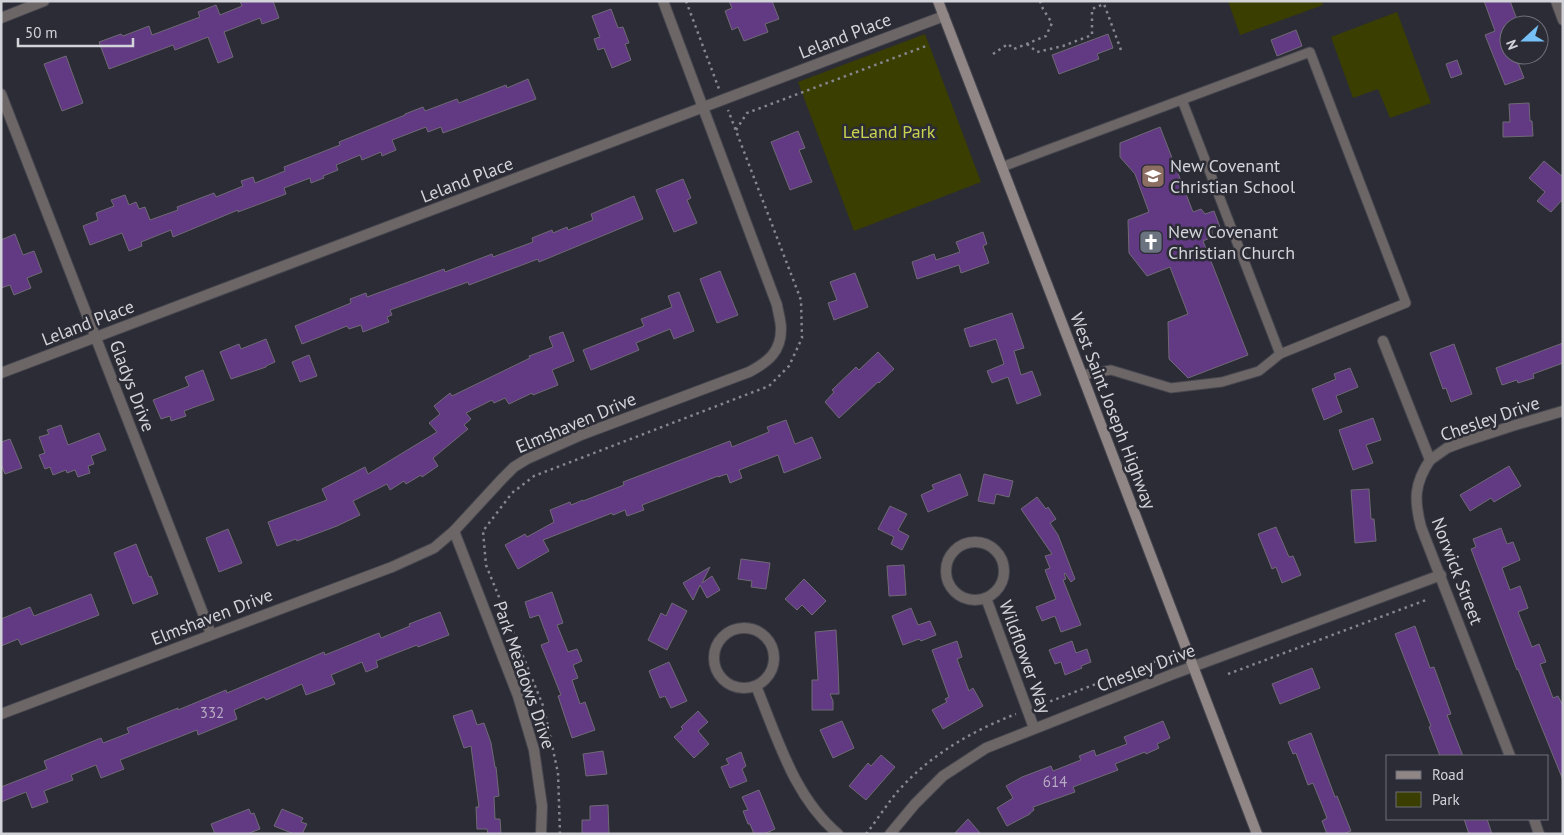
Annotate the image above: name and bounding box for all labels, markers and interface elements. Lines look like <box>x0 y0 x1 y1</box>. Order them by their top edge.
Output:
street label: Leland Place <box>795 7 894 64</box>
scale bar <box>18 15 132 47</box>
north arrow <box>1499 15 1549 65</box>
text: 50 m <box>25 23 58 42</box>
text: N <box>1502 37 1522 52</box>
park label: LeLand Park <box>843 120 936 143</box>
street label: Leland Place <box>417 151 516 208</box>
place label: New Covenant Christian School <box>1170 154 1296 198</box>
school or university icon: New Covenant Christian School <box>1140 163 1166 189</box>
place label: New Covenant Christian Church <box>1168 220 1295 264</box>
church icon: New Covenant Christian Church <box>1138 229 1164 255</box>
street label: Leland Place <box>38 294 137 351</box>
street label: West Saint Joseph Highway <box>1065 309 1162 513</box>
street label: Gladys Drive <box>105 337 160 435</box>
street label: Elmshaven Drive <box>512 387 639 458</box>
street label: Chesley Drive <box>1437 391 1543 446</box>
street label: Norwick Street <box>1426 514 1488 628</box>
street label: Elmshaven Drive <box>148 583 276 650</box>
street label: Wildflower Way <box>994 597 1057 717</box>
street label: Park Meadows Drive <box>488 598 561 752</box>
street label: Chesley Drive <box>1093 638 1198 697</box>
house number: 332 <box>200 703 224 722</box>
legend <box>1386 755 1549 820</box>
text: Road <box>1432 765 1464 784</box>
house number: 614 <box>1043 772 1067 791</box>
text: Park <box>1432 790 1460 809</box>

